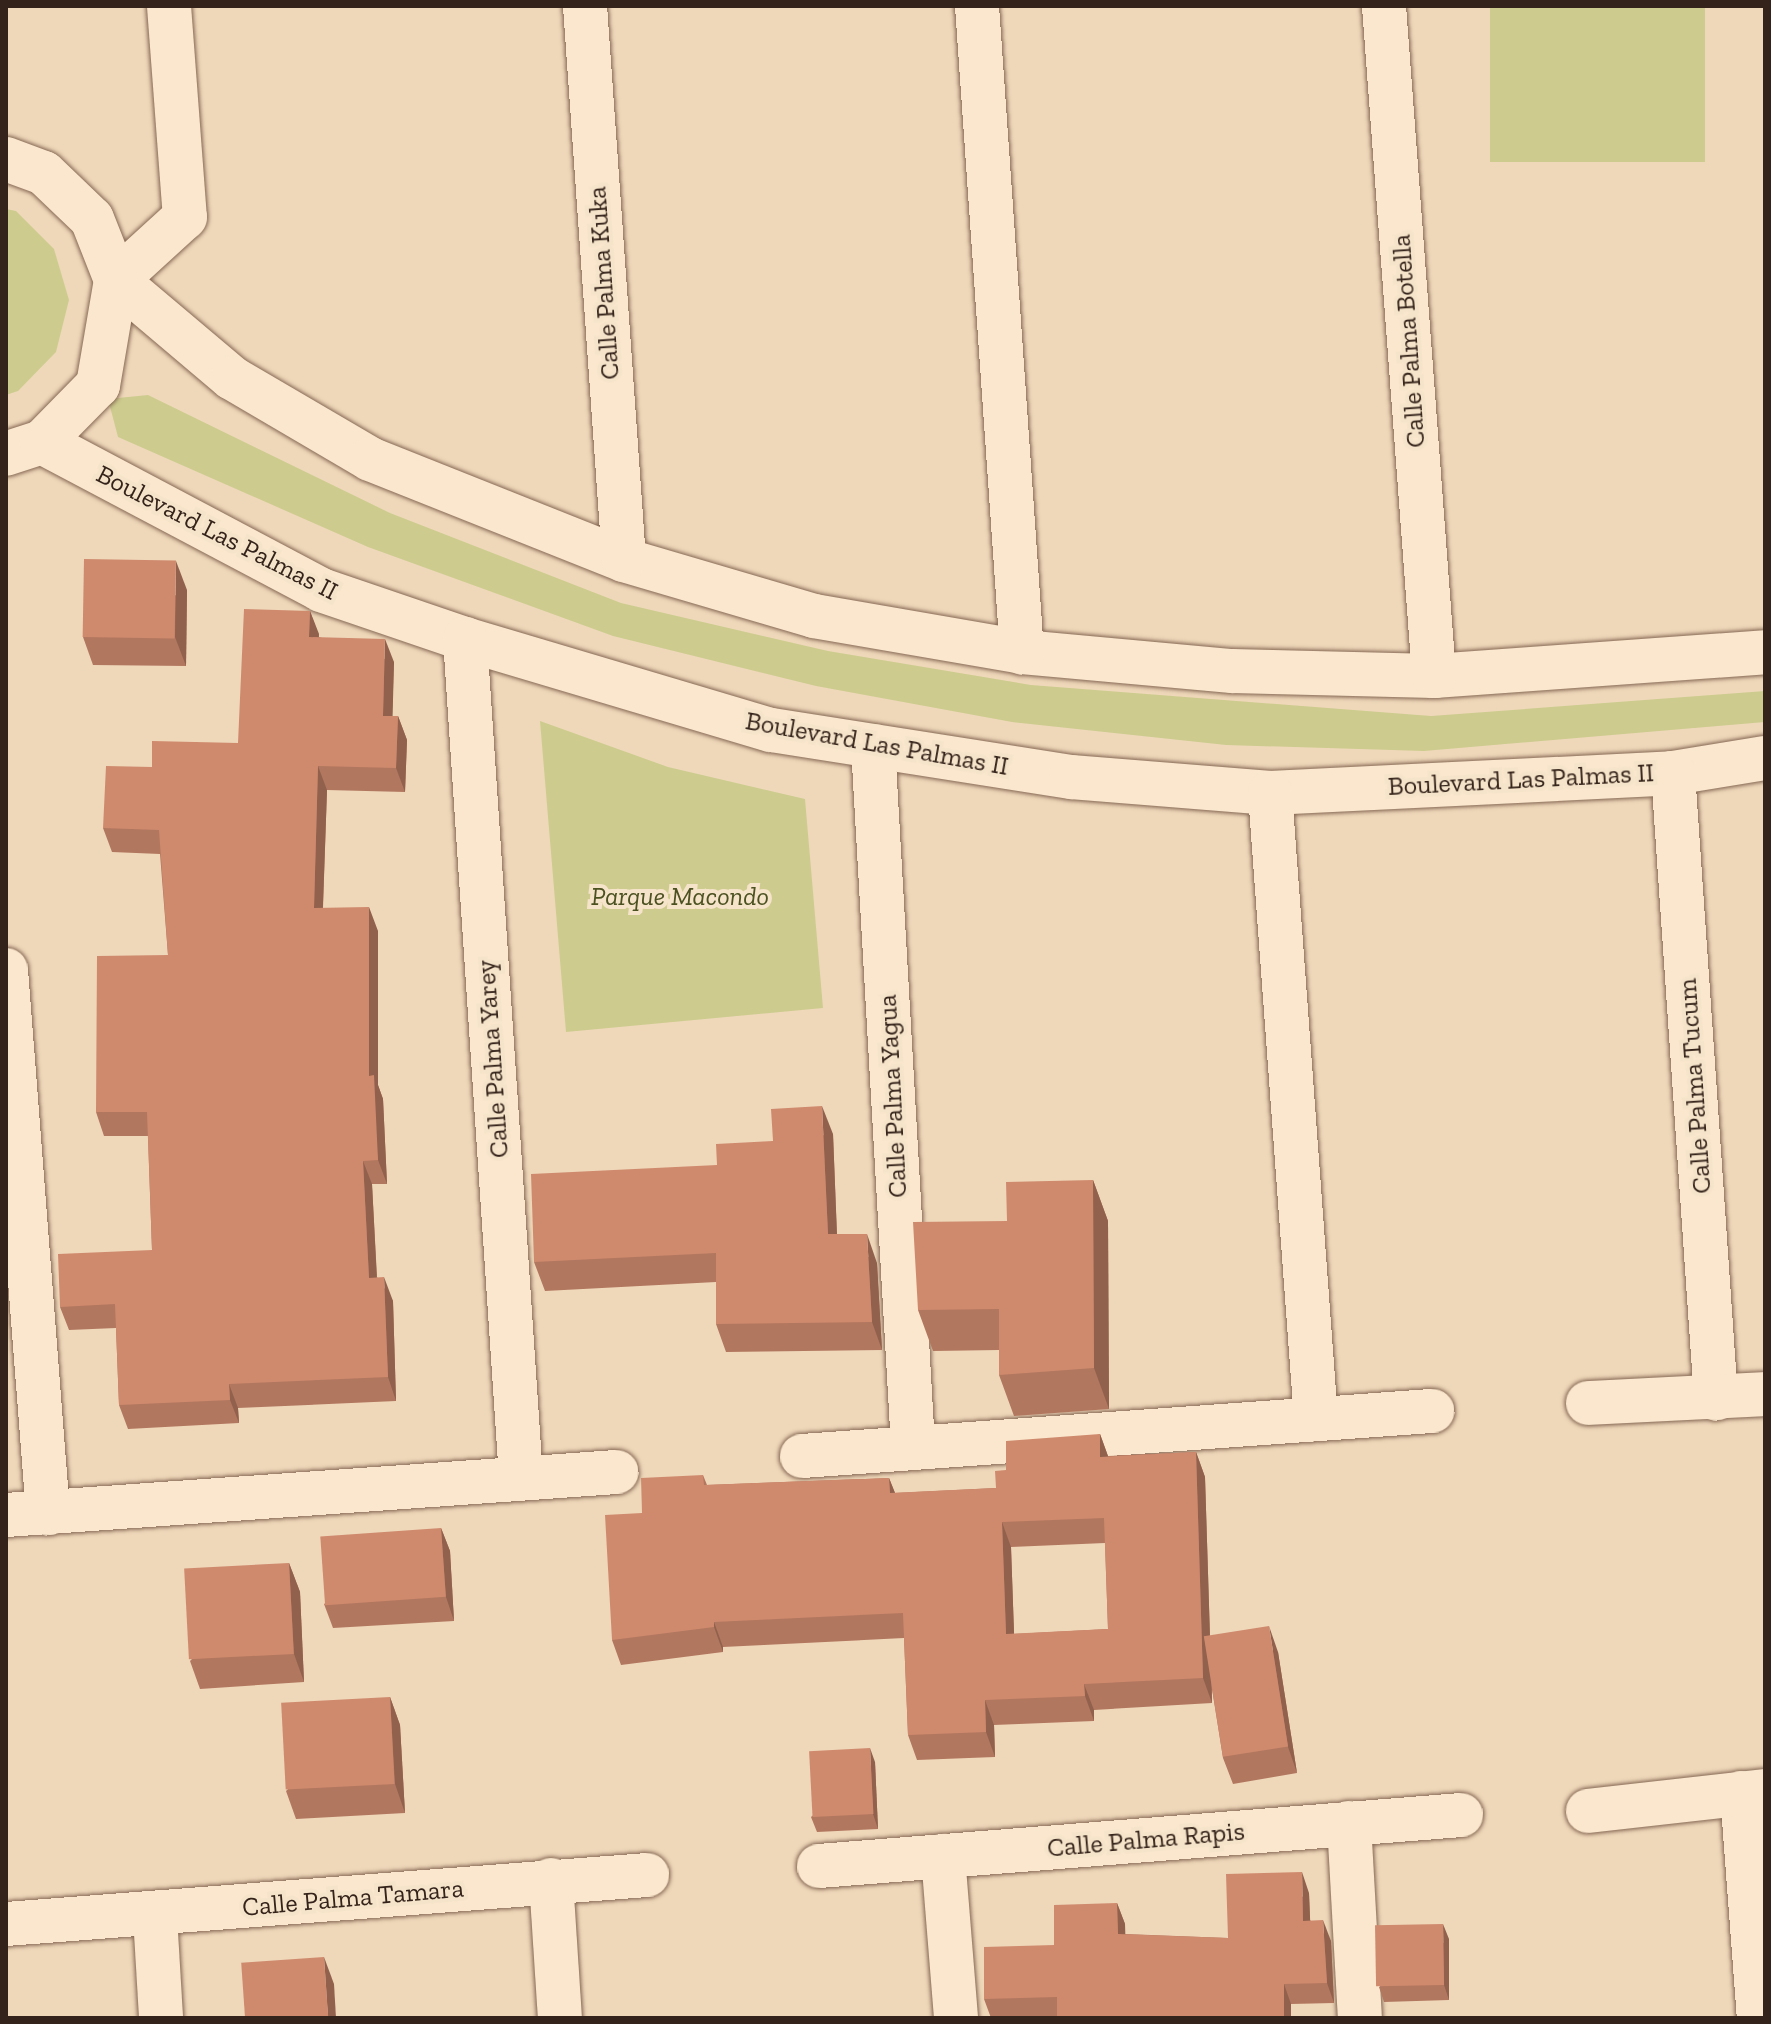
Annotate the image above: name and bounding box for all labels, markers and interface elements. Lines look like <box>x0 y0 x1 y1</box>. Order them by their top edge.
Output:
street label: Calle Palma Kuka <box>582 185 626 381</box>
street label: Calle Palma Botella <box>1386 233 1432 449</box>
street label: Boulevard Las Palmas II <box>91 459 343 607</box>
street label: Boulevard Las Palmas II <box>743 706 1011 782</box>
street label: Boulevard Las Palmas II <box>1387 757 1655 803</box>
park label: Parque Macondo <box>591 881 769 913</box>
street label: Calle Palma Yarey <box>470 959 516 1159</box>
street label: Calle Palma Tucum <box>1672 977 1718 1195</box>
street label: Calle Palma Yagua <box>872 993 914 1199</box>
street label: Calle Palma Rapis <box>1046 1816 1246 1864</box>
street label: Calle Palma Tamara <box>241 1873 465 1923</box>

